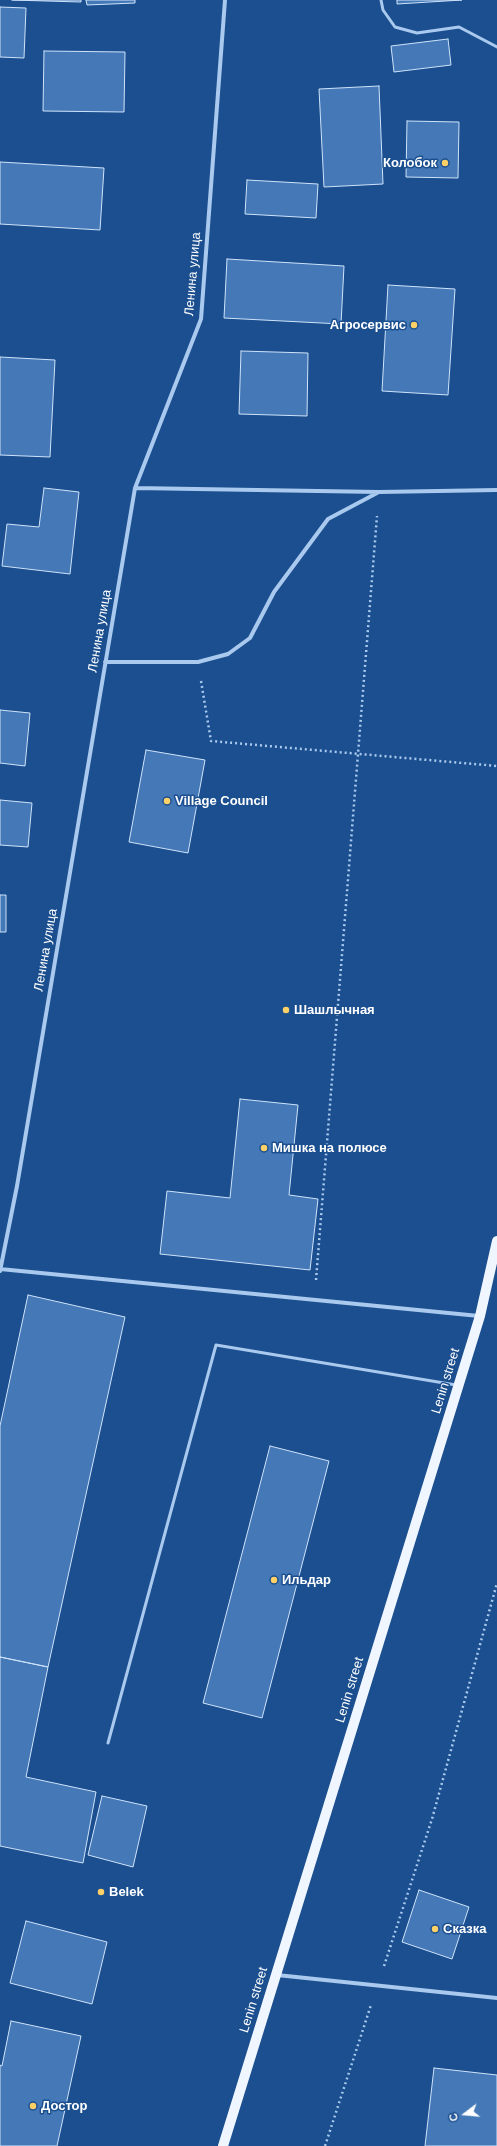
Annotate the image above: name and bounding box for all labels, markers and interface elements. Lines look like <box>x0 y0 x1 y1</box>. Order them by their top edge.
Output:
place label: Колобок <box>383 155 437 171</box>
marker: Колобок <box>440 158 450 168</box>
street label: Ленина улица <box>182 231 204 317</box>
place label: Агросервис <box>330 317 406 333</box>
marker: Агросервис <box>409 320 419 330</box>
street label: Ленина улица <box>85 588 115 674</box>
place label: Village Council <box>175 793 268 809</box>
marker: Village Council <box>162 796 172 806</box>
street label: Ленина улица <box>31 907 61 993</box>
place label: Шашлычная <box>294 1002 375 1018</box>
marker: Шашлычная <box>281 1005 291 1015</box>
place label: Мишка на полюсе <box>272 1140 387 1156</box>
marker: Мишка на полюсе <box>259 1143 269 1153</box>
street label: Lenin street <box>429 1346 463 1416</box>
place label: Ильдар <box>282 1572 331 1588</box>
marker: Ильдар <box>269 1575 279 1585</box>
street label: Lenin street <box>333 1655 367 1725</box>
place label: Belek <box>109 1884 144 1900</box>
marker: Belek <box>96 1887 106 1897</box>
place label: Сказка <box>443 1921 486 1937</box>
marker: Сказка <box>430 1924 440 1934</box>
street label: Lenin street <box>237 1965 271 2035</box>
north arrow <box>445 2094 485 2134</box>
place label: Достор <box>41 2098 87 2114</box>
marker: Достор <box>28 2101 38 2111</box>
text: С <box>447 2112 460 2123</box>

